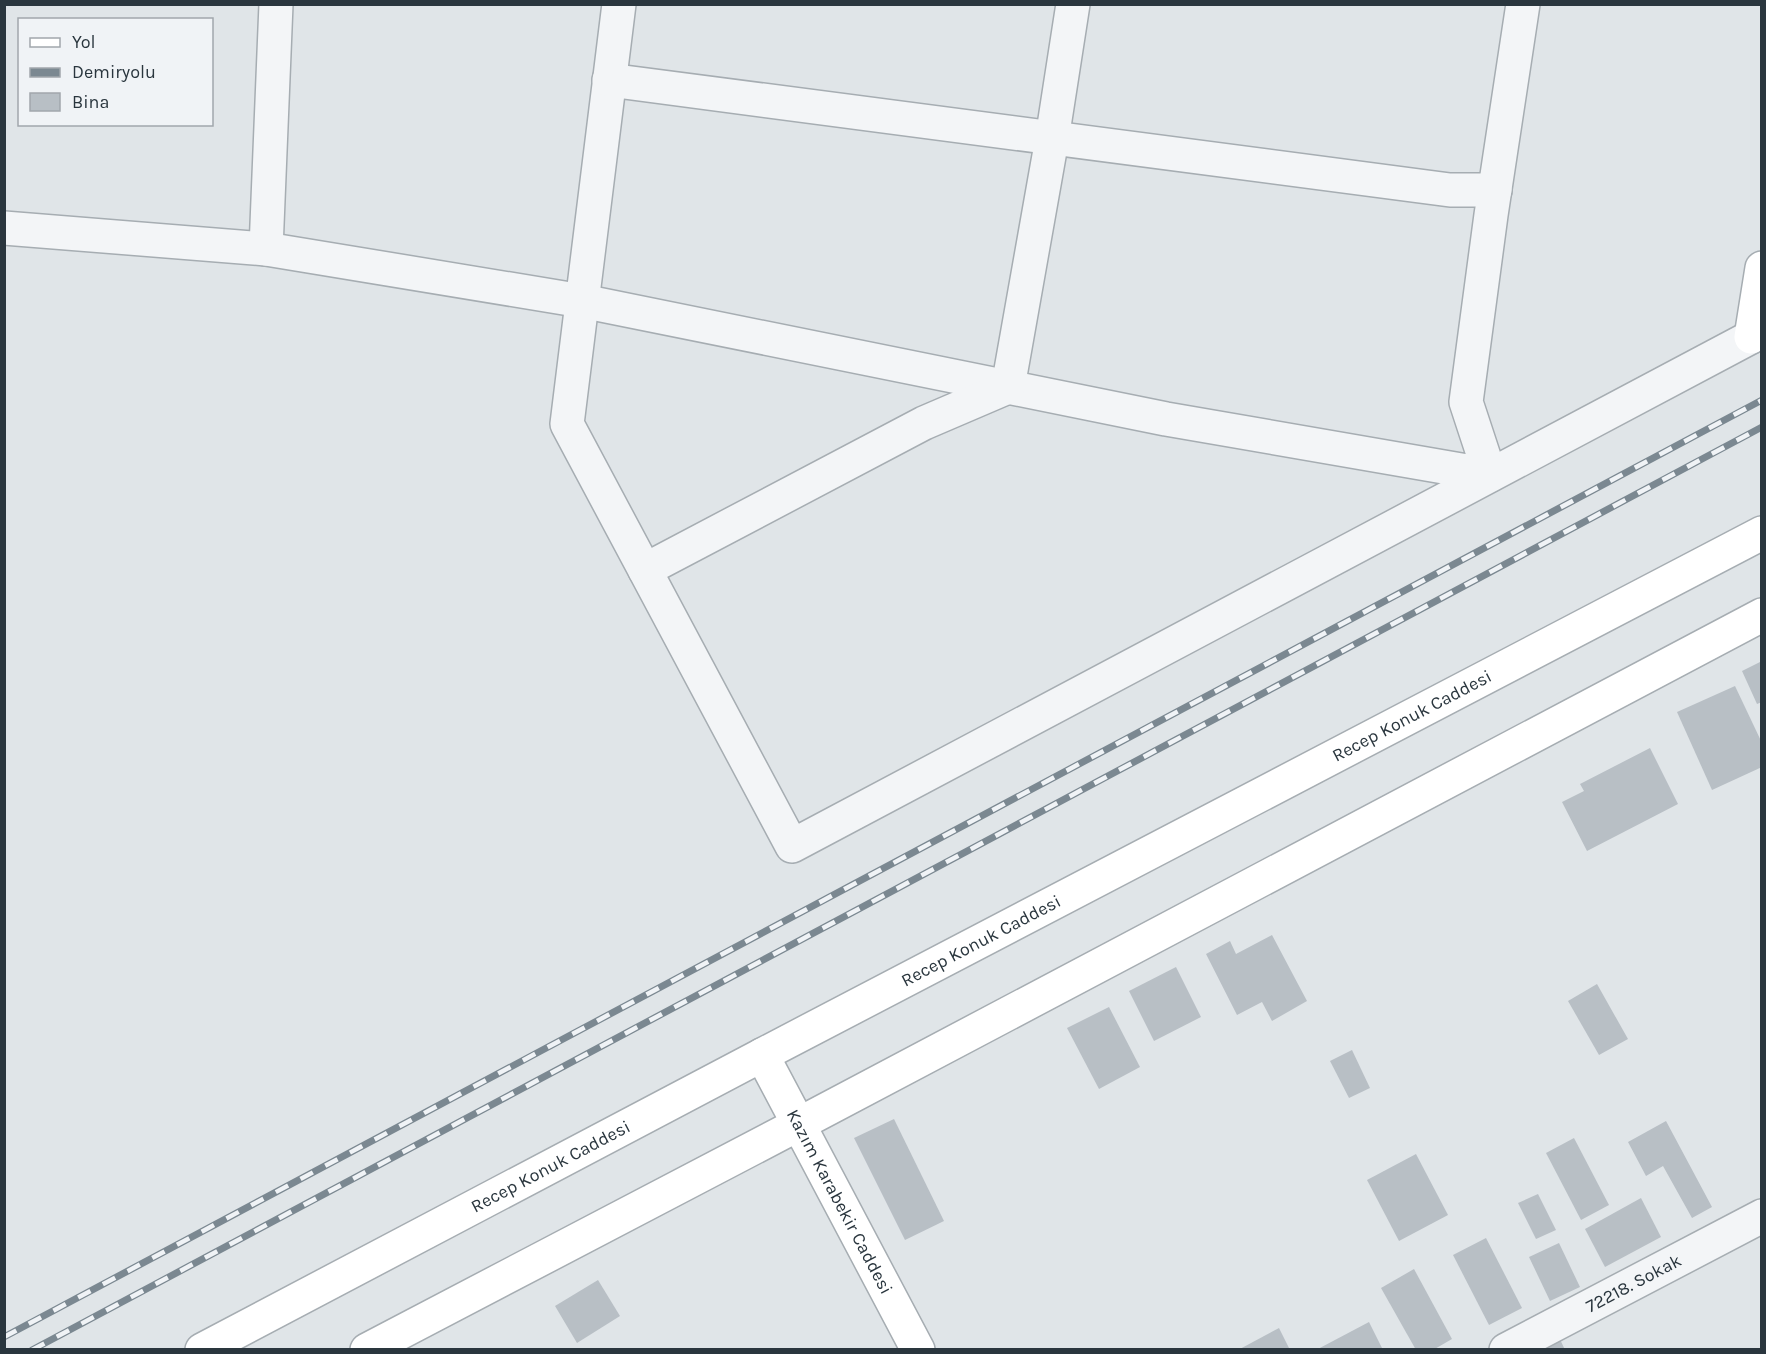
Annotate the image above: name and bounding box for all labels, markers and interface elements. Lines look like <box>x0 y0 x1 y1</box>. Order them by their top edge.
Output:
legend <box>18 18 213 126</box>
text: Yol <box>72 31 96 53</box>
text: Demiryolu <box>72 61 156 83</box>
text: Bina <box>72 91 109 113</box>
street label: Recep Konuk Caddesi <box>1328 665 1495 766</box>
street label: Recep Konuk Caddesi <box>897 890 1065 991</box>
street label: Kazım Karabekir Caddesi <box>782 1106 897 1298</box>
street label: Recep Konuk Caddesi <box>467 1115 634 1217</box>
street label: 72218. Sokak <box>1582 1249 1685 1317</box>

